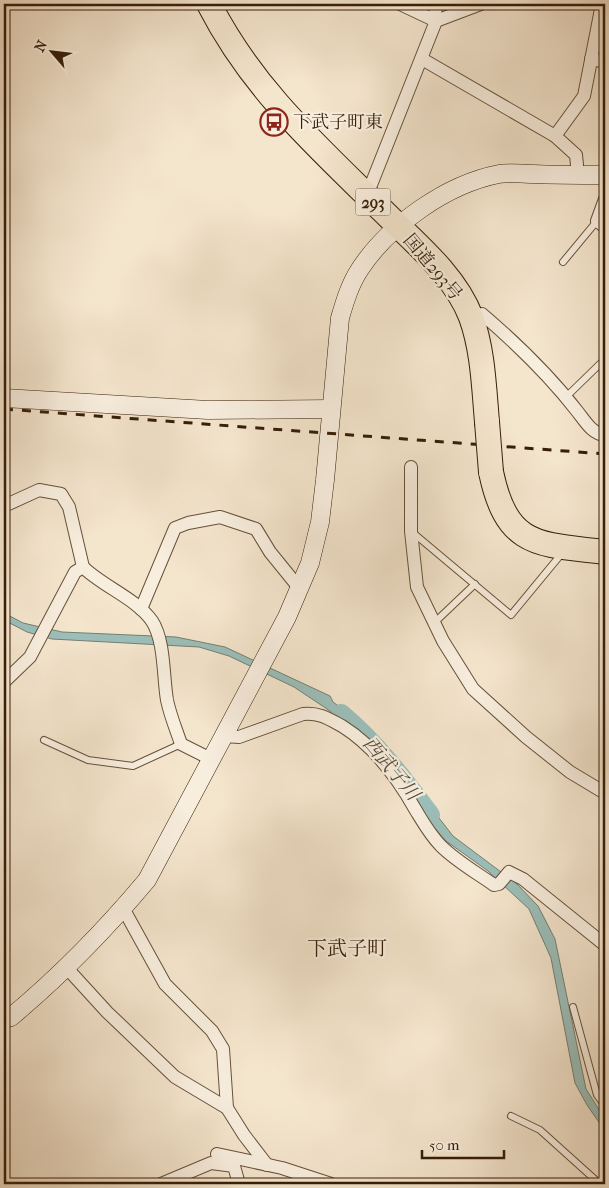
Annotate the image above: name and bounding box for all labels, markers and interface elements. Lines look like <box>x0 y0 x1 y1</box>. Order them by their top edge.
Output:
north arrow <box>28 28 78 78</box>
text: N <box>31 37 51 55</box>
bus stop icon: 下武子町東 <box>259 107 289 137</box>
place label: 下武子町東 <box>293 112 383 133</box>
road number: 293 <box>356 188 390 216</box>
street label: 国道293号 <box>399 230 466 305</box>
water label: 西武子川 <box>358 732 425 806</box>
district label: 下武子町 <box>307 937 387 960</box>
scale bar <box>422 1128 504 1160</box>
text: 50 m <box>429 1136 460 1154</box>

